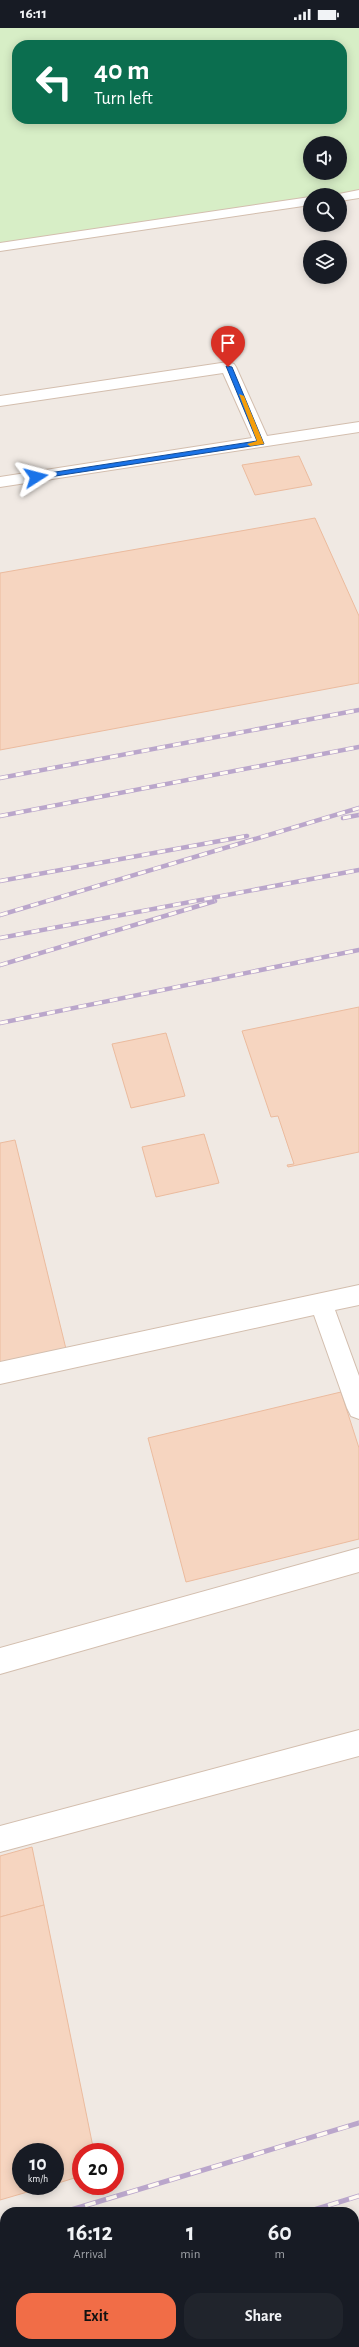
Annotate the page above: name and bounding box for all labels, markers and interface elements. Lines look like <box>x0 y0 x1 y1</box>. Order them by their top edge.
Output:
text: 16:11 <box>20 6 47 21</box>
icon: left <box>28 56 80 108</box>
text: 40 m <box>94 57 150 85</box>
text: Turn left <box>94 90 153 108</box>
map controls <box>303 136 347 284</box>
button: sound <box>303 136 347 180</box>
button: search <box>303 188 347 232</box>
button: layers <box>303 240 347 284</box>
pin <box>211 326 245 367</box>
icon: arrive <box>217 332 239 354</box>
position arrow <box>15 456 57 498</box>
speed limit sign: 20 <box>72 2143 124 2195</box>
text: 10 <box>29 2154 47 2174</box>
text: km/h <box>28 2174 48 2184</box>
text: 16:12 <box>67 2221 113 2245</box>
text: 1 <box>186 2221 195 2245</box>
text: 60 <box>268 2221 292 2245</box>
text: Arrival <box>73 2248 107 2261</box>
text: min <box>180 2248 200 2261</box>
text: m <box>274 2248 285 2261</box>
button: Exit <box>16 2293 176 2339</box>
button: Share <box>184 2293 343 2339</box>

